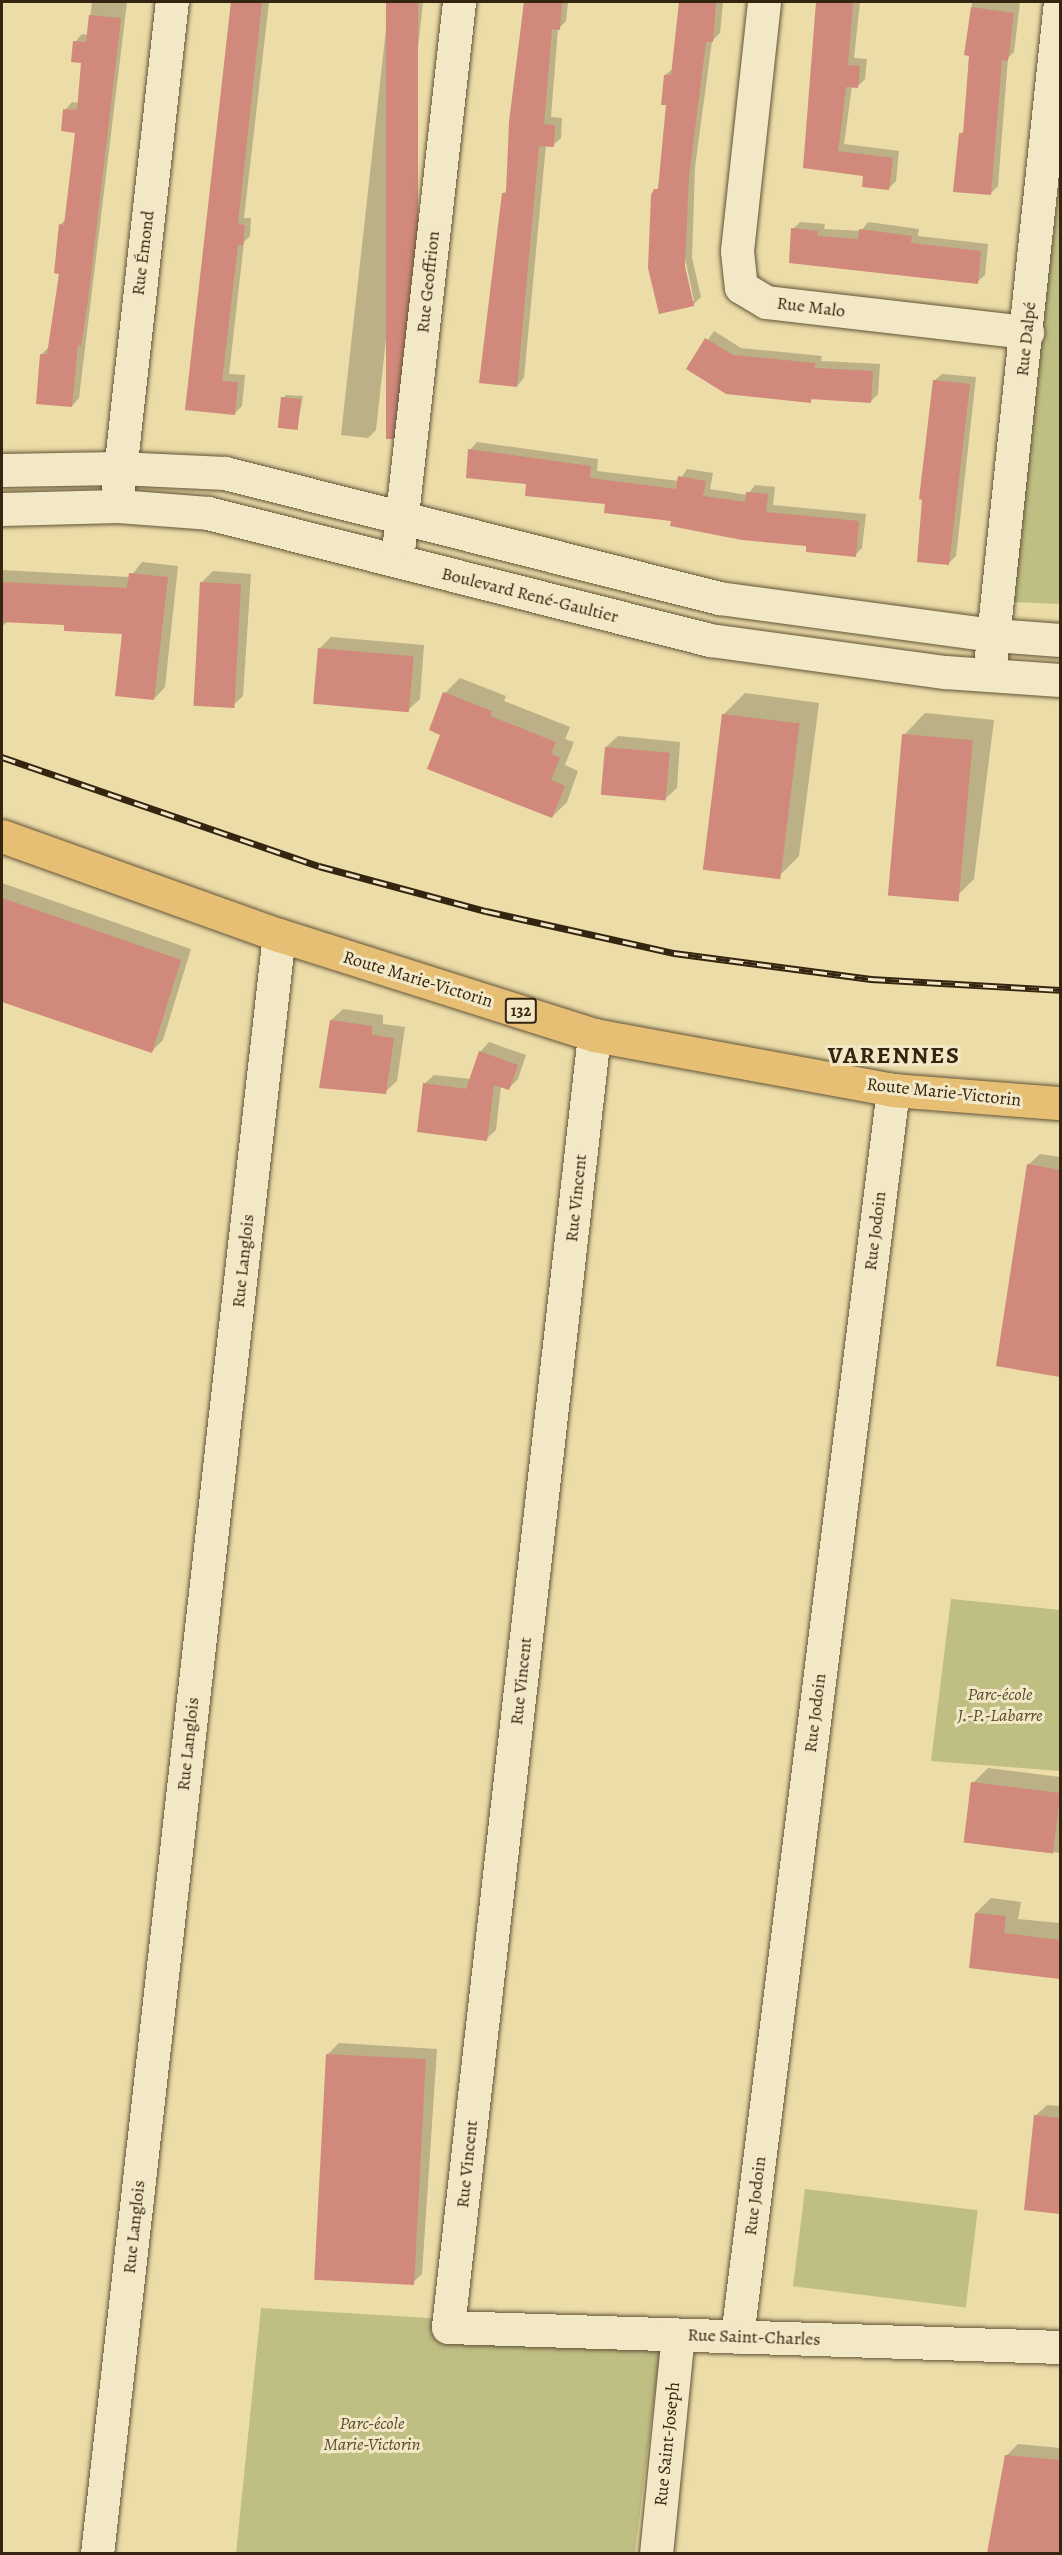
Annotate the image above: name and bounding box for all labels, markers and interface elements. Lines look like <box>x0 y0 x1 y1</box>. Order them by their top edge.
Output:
street label: Rue Émond <box>127 209 159 297</box>
street label: Rue Geoffrion <box>412 230 444 334</box>
street label: Rue Malo <box>776 292 846 322</box>
street label: Rue Dalpé <box>1011 301 1041 377</box>
street label: Boulevard René-Gaultier <box>439 563 621 627</box>
street label: Route Marie-Victorin <box>341 946 495 1012</box>
road number: 132 <box>504 998 538 1024</box>
district label: VARENNES <box>828 1042 960 1070</box>
street label: Route Marie-Victorin <box>866 1073 1022 1111</box>
street label: Rue Vincent <box>561 1153 591 1243</box>
street label: Rue Jodoin <box>859 1190 891 1272</box>
street label: Rue Langlois <box>227 1213 259 1309</box>
street label: Rue Vincent <box>506 1636 536 1726</box>
street label: Rue Jodoin <box>799 1672 831 1754</box>
park label: Parc-école J.-P.-Labarre <box>958 1684 1042 1726</box>
street label: Rue Langlois <box>172 1696 204 1792</box>
street label: Rue Vincent <box>452 2119 482 2209</box>
street label: Rue Jodoin <box>739 2155 771 2237</box>
street label: Rue Langlois <box>118 2179 150 2275</box>
street label: Rue Saint-Charles <box>687 2324 821 2350</box>
street label: Rue Saint-Joseph <box>650 2381 684 2507</box>
park label: Parc-école Marie-Victorin <box>323 2413 421 2456</box>

